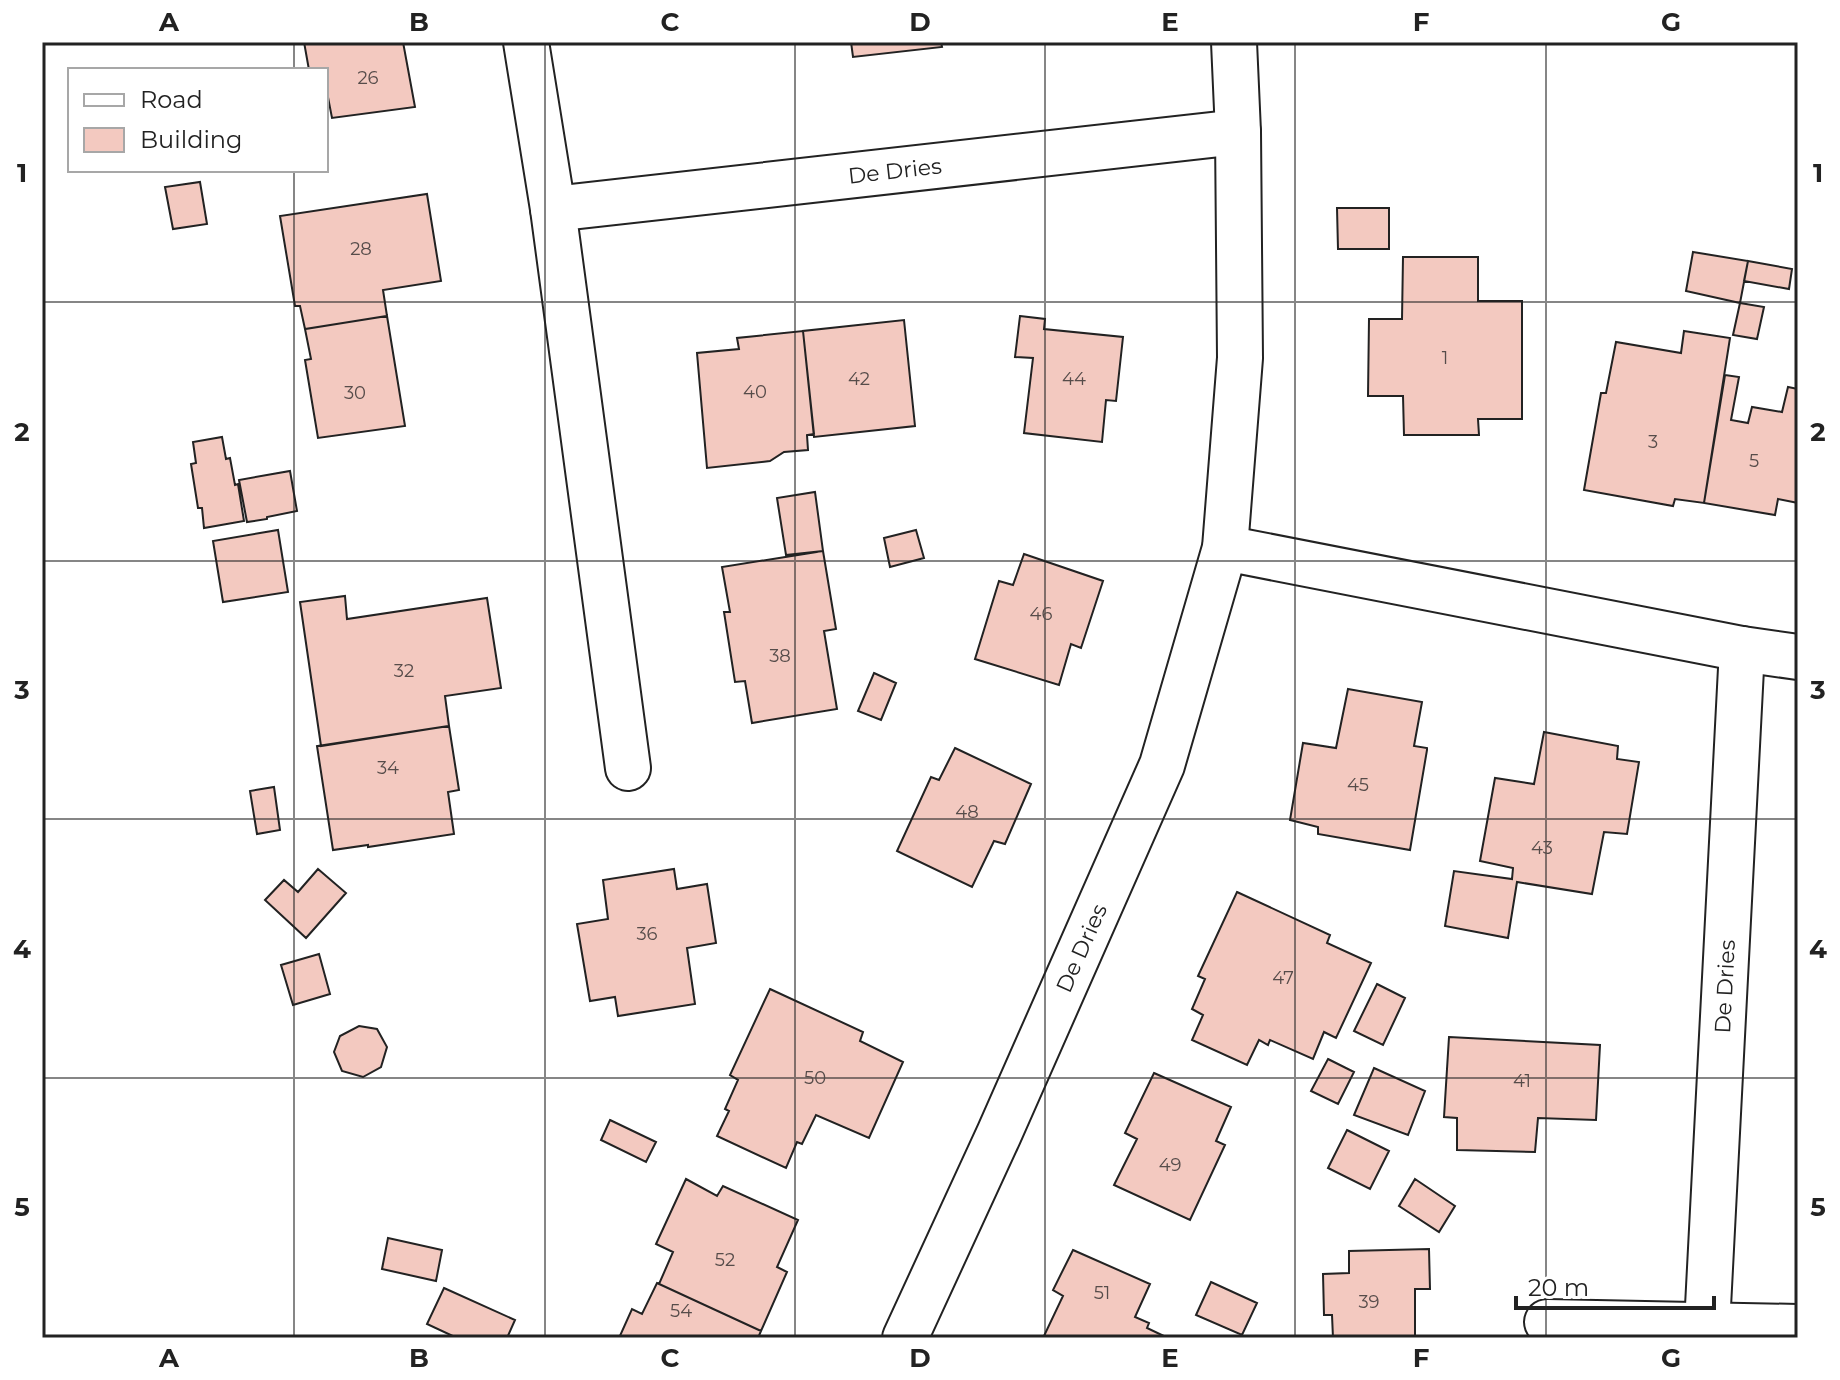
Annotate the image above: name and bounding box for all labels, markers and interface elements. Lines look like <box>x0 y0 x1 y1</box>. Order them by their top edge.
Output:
text: A <box>158 6 180 38</box>
text: B <box>409 6 429 38</box>
text: C <box>661 6 680 38</box>
text: D <box>909 6 931 38</box>
text: E <box>1161 6 1179 38</box>
text: F <box>1413 6 1429 38</box>
text: G <box>1661 6 1681 38</box>
house number: 26 <box>357 67 379 89</box>
legend <box>68 68 328 172</box>
text: Road <box>140 85 203 114</box>
text: Building <box>140 125 243 154</box>
street label: De Dries <box>847 152 943 190</box>
text: 1 <box>17 157 27 189</box>
text: 1 <box>1813 157 1823 189</box>
house number: 28 <box>350 238 372 260</box>
house number: 1 <box>1442 347 1448 369</box>
house number: 42 <box>848 368 870 390</box>
house number: 44 <box>1062 368 1086 390</box>
house number: 40 <box>743 381 767 403</box>
house number: 30 <box>344 382 366 404</box>
text: 2 <box>14 416 30 448</box>
text: 2 <box>1810 416 1826 448</box>
house number: 3 <box>1648 431 1658 453</box>
house number: 5 <box>1749 450 1759 472</box>
house number: 46 <box>1030 603 1052 625</box>
house number: 38 <box>769 645 791 667</box>
house number: 32 <box>394 660 414 682</box>
text: 3 <box>13 674 30 706</box>
text: 3 <box>1809 674 1826 706</box>
house number: 34 <box>377 757 399 779</box>
house number: 45 <box>1347 774 1369 796</box>
house number: 48 <box>955 801 979 823</box>
house number: 43 <box>1531 837 1553 859</box>
street label: De Dries <box>1050 899 1113 997</box>
house number: 36 <box>636 923 658 945</box>
text: 4 <box>13 933 31 965</box>
text: 4 <box>1809 933 1827 965</box>
street label: De Dries <box>1709 939 1741 1034</box>
house number: 47 <box>1272 967 1294 989</box>
house number: 50 <box>804 1067 826 1089</box>
house number: 41 <box>1513 1070 1531 1092</box>
house number: 49 <box>1159 1154 1181 1176</box>
text: 5 <box>14 1191 30 1223</box>
text: 5 <box>1810 1191 1826 1223</box>
house number: 52 <box>715 1249 735 1271</box>
scale bar <box>1516 1260 1714 1310</box>
text: 20 m <box>1528 1273 1589 1302</box>
house number: 51 <box>1094 1282 1110 1304</box>
house number: 39 <box>1358 1291 1380 1313</box>
house number: 54 <box>670 1300 692 1322</box>
text: A <box>158 1342 180 1374</box>
text: B <box>409 1342 429 1374</box>
text: C <box>661 1342 680 1374</box>
text: D <box>909 1342 931 1374</box>
text: E <box>1161 1342 1179 1374</box>
text: F <box>1413 1342 1429 1374</box>
text: G <box>1661 1342 1681 1374</box>

